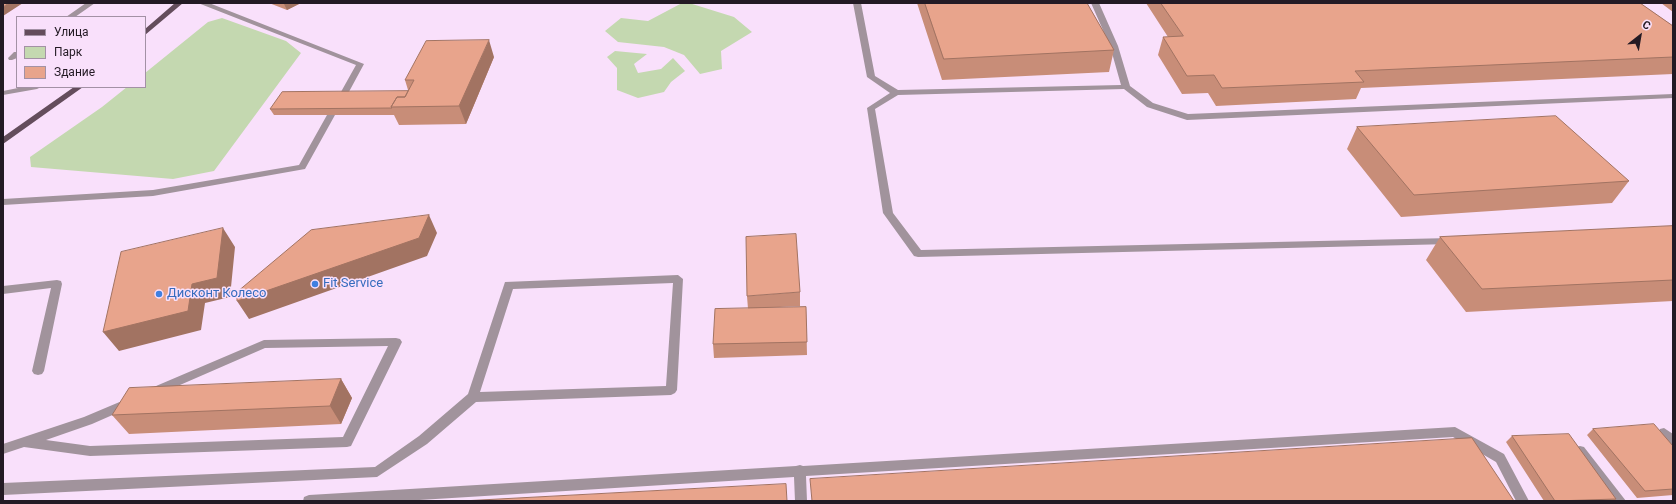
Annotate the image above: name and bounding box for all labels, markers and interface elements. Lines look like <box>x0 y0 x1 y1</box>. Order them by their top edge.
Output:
legend <box>16 16 146 88</box>
north arrow <box>1620 16 1660 56</box>
text: С <box>1640 18 1653 33</box>
text: Улица <box>54 25 89 39</box>
text: Парк <box>54 45 82 59</box>
text: Здание <box>54 65 95 79</box>
place label: Fit Service <box>323 276 383 292</box>
marker: Fit Service <box>310 279 320 289</box>
place label: Дисконт Колесо <box>167 286 266 302</box>
marker: Дисконт Колесо <box>154 289 164 299</box>

